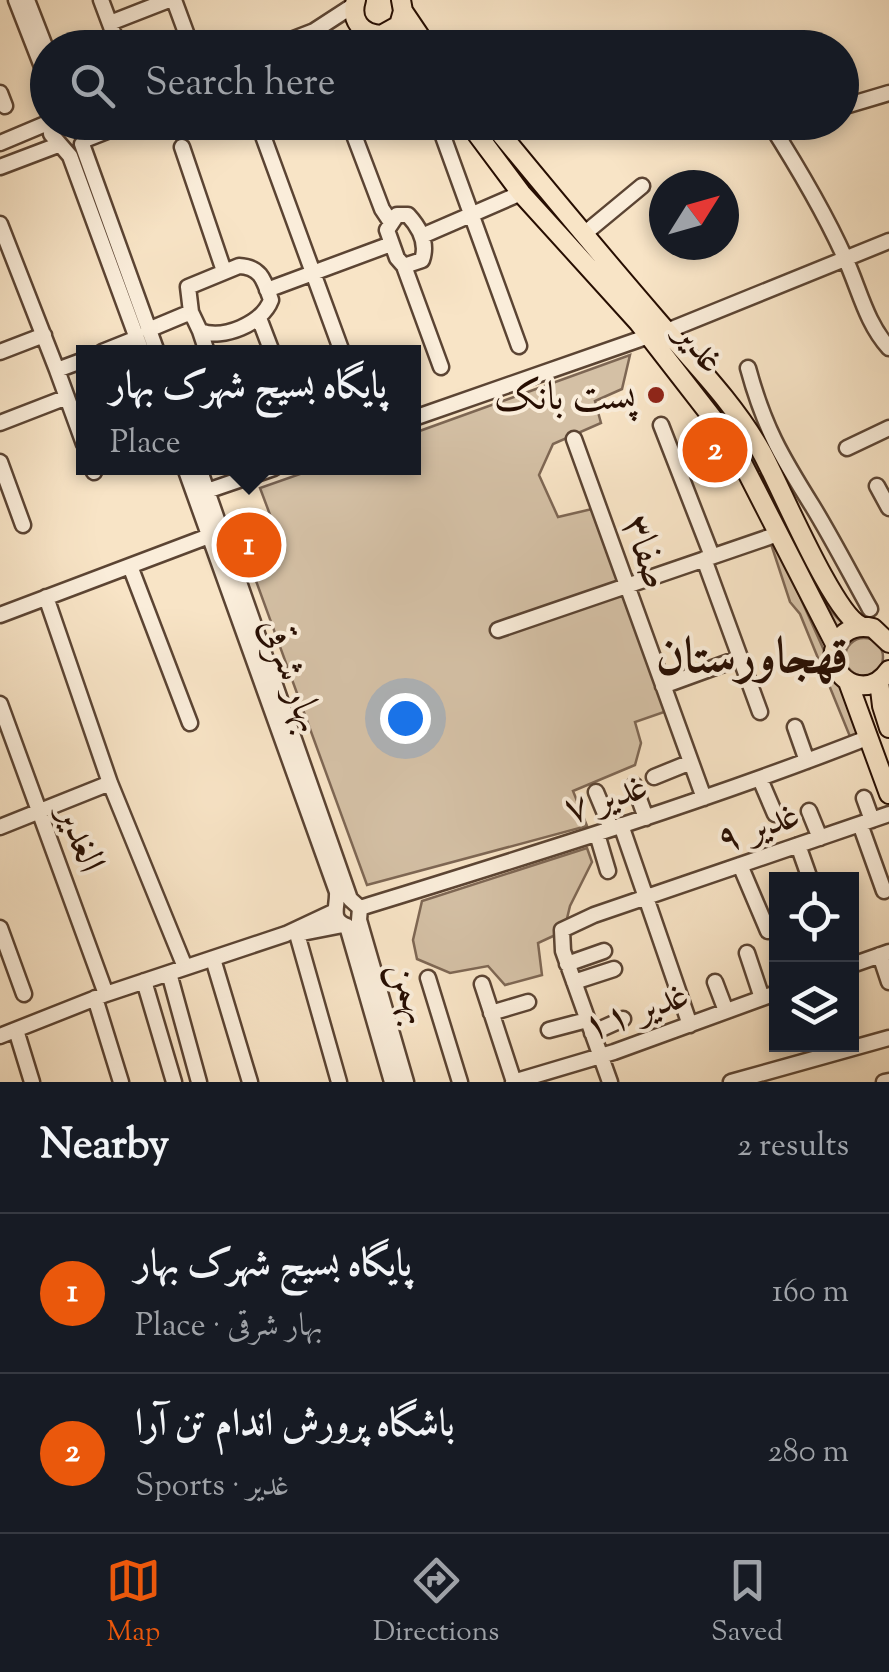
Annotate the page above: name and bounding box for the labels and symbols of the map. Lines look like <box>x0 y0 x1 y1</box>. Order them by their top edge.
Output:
north arrow <box>649 170 739 260</box>
street label: غدیر <box>657 307 737 387</box>
place label: پست بانک <box>494 371 638 428</box>
marker: پست بانک <box>645 384 667 406</box>
pin: 2 <box>682 412 748 488</box>
street label: صفا۳ <box>604 507 683 598</box>
pin: 1 <box>216 508 282 582</box>
street label: بهار شرقی <box>243 610 337 741</box>
district label: قهجاورستان <box>656 624 849 696</box>
your location <box>380 693 431 744</box>
street label: غدیر ۷ <box>557 760 656 841</box>
street label: غدیر ۹ <box>709 788 808 870</box>
street label: الغدیر <box>39 794 117 881</box>
street label: بهمن <box>372 954 445 1032</box>
street label: غدیر ۱۱ <box>576 969 697 1058</box>

